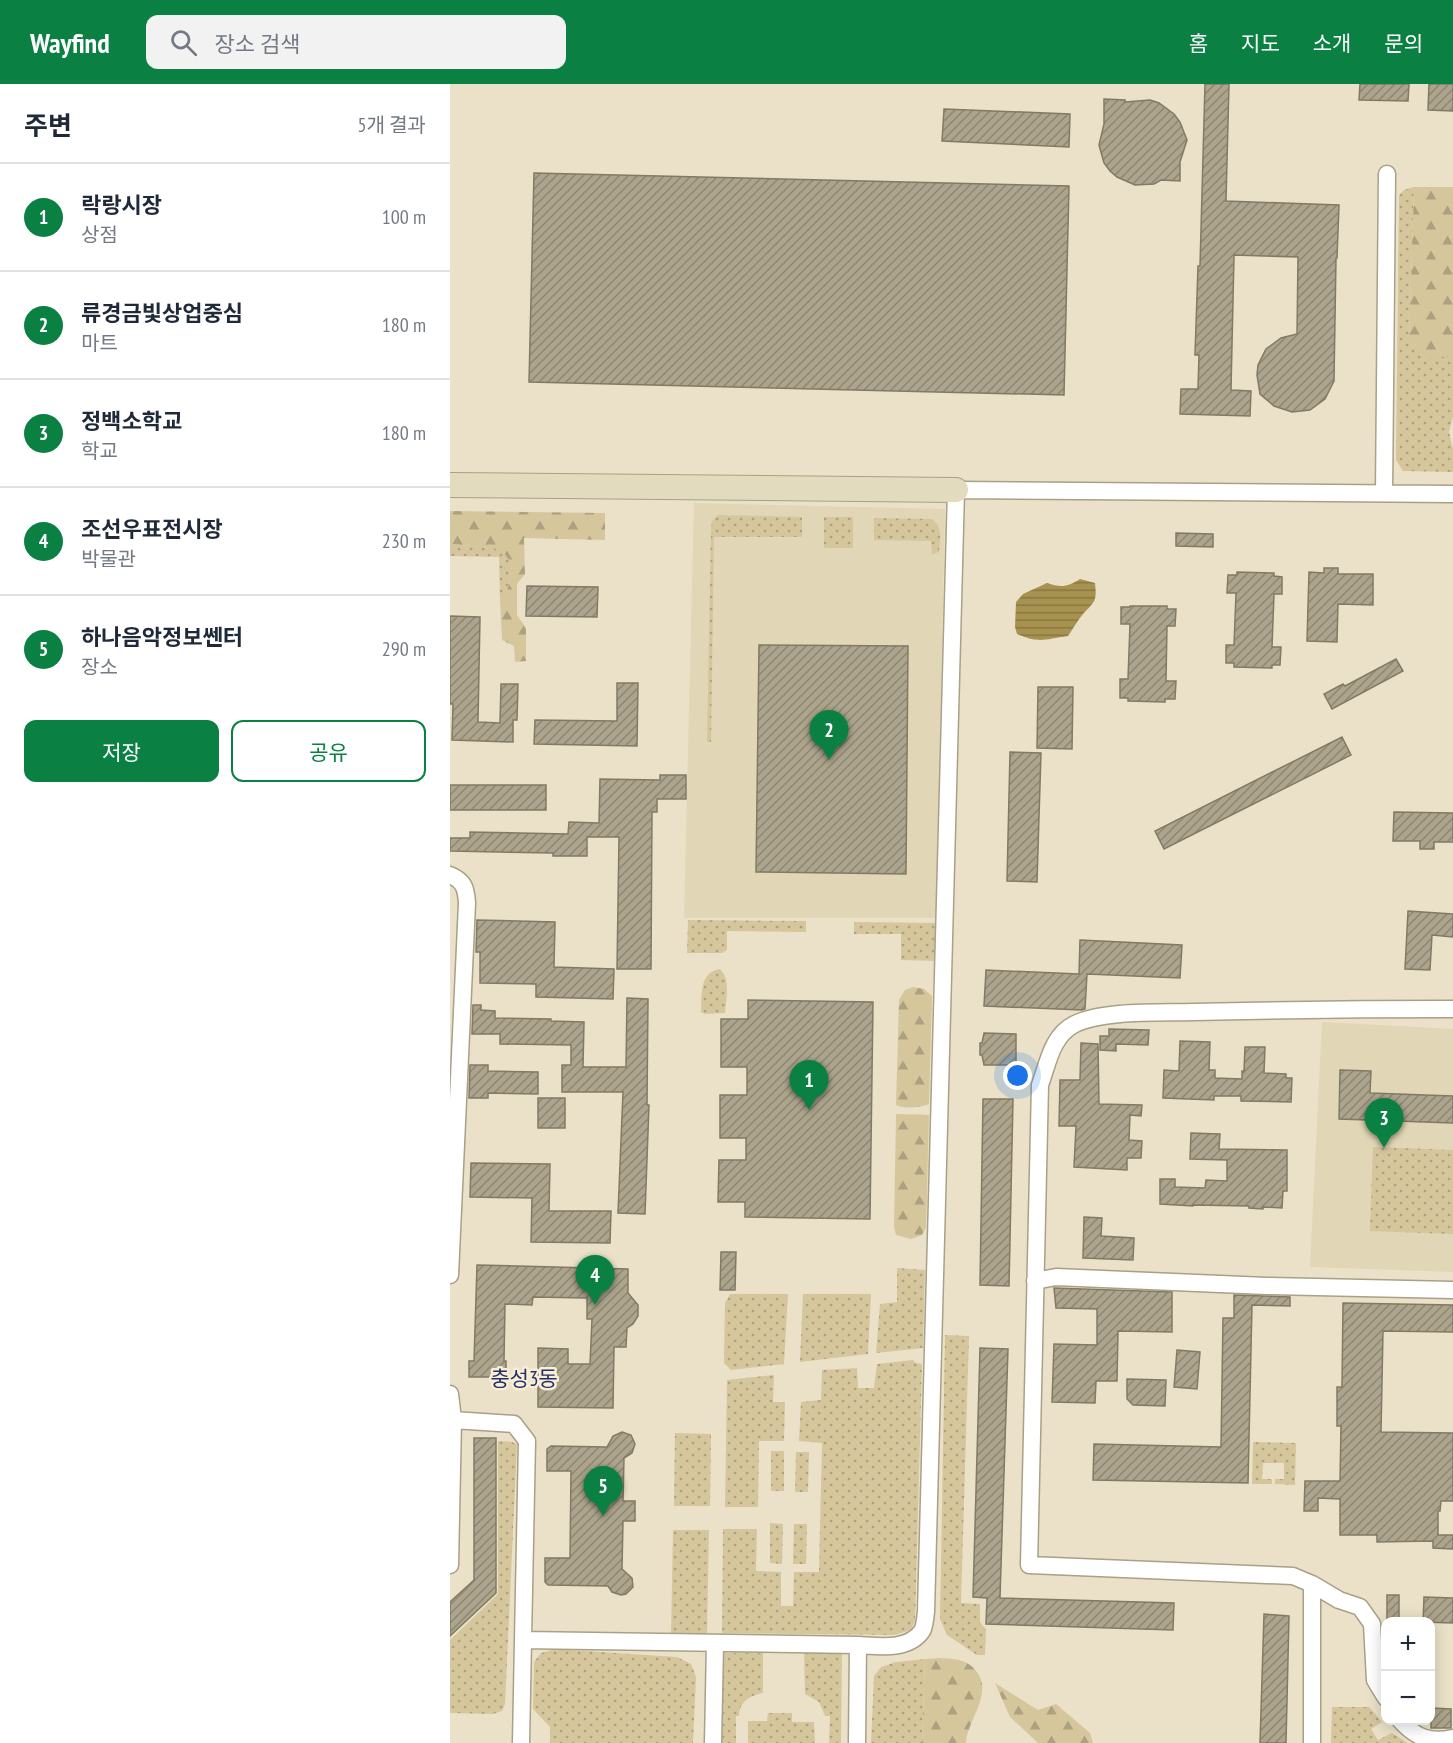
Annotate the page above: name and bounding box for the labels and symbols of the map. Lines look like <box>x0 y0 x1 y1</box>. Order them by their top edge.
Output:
pin: 2 <box>810 710 848 760</box>
pin: 1 <box>790 1060 828 1110</box>
your location <box>1003 1061 1032 1090</box>
pin: 3 <box>1364 1098 1404 1148</box>
pin: 4 <box>576 1256 614 1305</box>
district label: 충성3동 <box>490 1365 558 1392</box>
pin: 5 <box>584 1466 622 1516</box>

